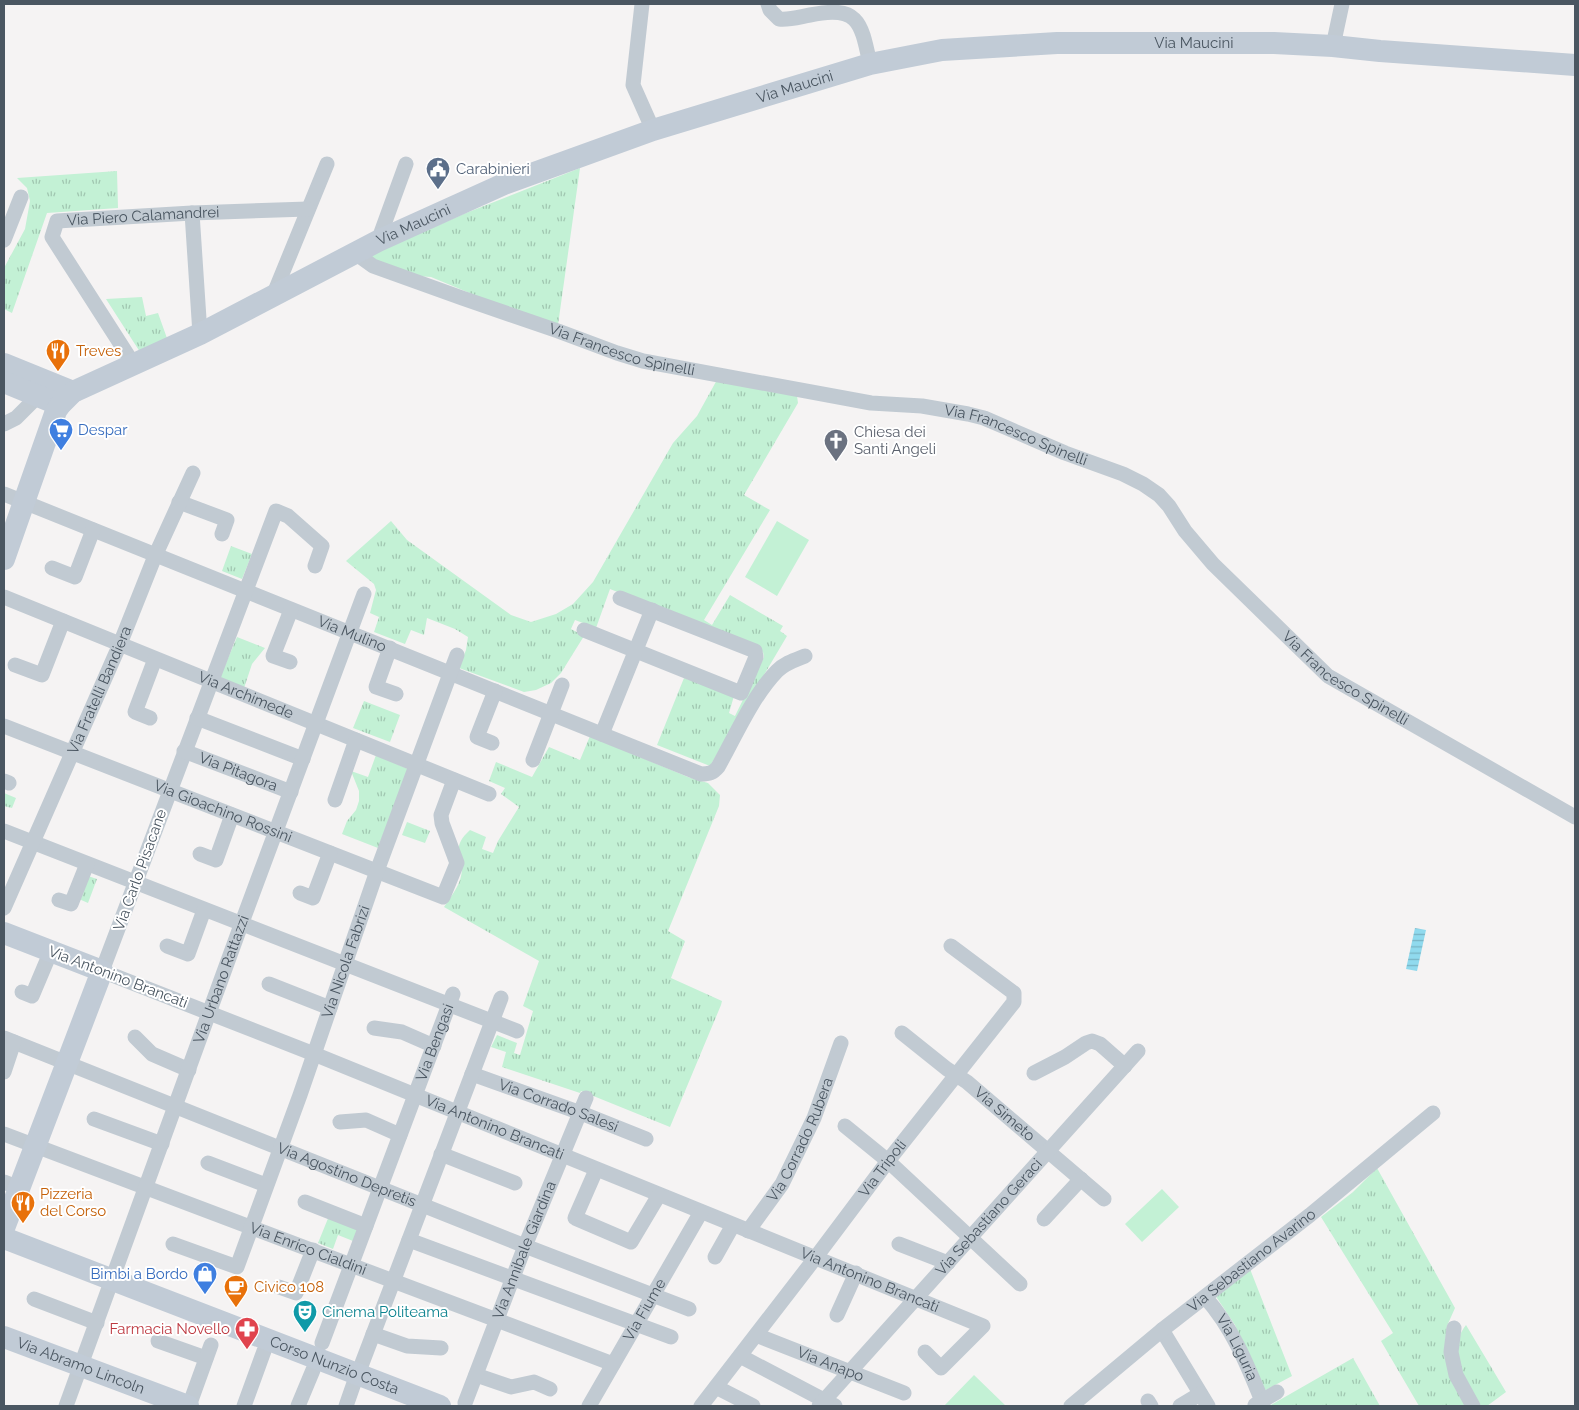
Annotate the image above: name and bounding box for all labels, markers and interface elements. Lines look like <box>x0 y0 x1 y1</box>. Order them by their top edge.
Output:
street label: Via Maucini <box>1154 34 1234 52</box>
street label: Via Maucini <box>754 67 835 107</box>
public building icon: Carabinieri <box>425 156 451 190</box>
place label: Carabinieri <box>456 160 530 178</box>
street label: Via Maucini <box>374 200 453 249</box>
street label: Via Piero Calamandrei <box>66 203 220 229</box>
street label: Via Francesco Spinelli <box>546 320 696 379</box>
restaurant icon: Treves <box>45 338 71 372</box>
place label: Treves <box>76 342 121 360</box>
street label: Via Francesco Spinelli <box>943 401 1090 469</box>
supermarket icon: Despar <box>48 417 74 451</box>
place label: Despar <box>78 421 128 439</box>
place label: Chiesa dei Santi Angeli <box>854 423 936 458</box>
church icon: Chiesa dei Santi Angeli <box>823 428 849 462</box>
street label: Via Mulino <box>315 612 389 656</box>
street label: Via Fratelli Bandiera <box>64 623 135 757</box>
street label: Via Francesco Spinelli <box>1278 627 1412 729</box>
street label: Via Archimede <box>196 668 296 723</box>
street label: Via Pitagora <box>196 749 280 795</box>
street label: Via Gioachino Rossini <box>151 776 295 846</box>
street label: Via Carlo Pisacane <box>110 807 170 933</box>
street label: Via Nicola Fabrizi <box>318 903 373 1021</box>
street label: Via Urbano Rattazzi <box>190 913 253 1046</box>
street label: Via Antonino Brancati <box>46 942 190 1012</box>
street label: Via Bengasi <box>412 1001 457 1084</box>
street label: Via Corrado Salesi <box>496 1075 621 1136</box>
street label: Via Corrado Rubera <box>763 1075 837 1205</box>
street label: Via Simeto <box>971 1083 1039 1145</box>
street label: Via Antonino Brancati <box>423 1091 567 1164</box>
street label: Via Tripoli <box>855 1136 910 1201</box>
street label: Via Agostino Depretis <box>274 1139 419 1211</box>
street label: Via Sebastiano Geraci <box>932 1155 1046 1279</box>
street label: Via Annibale Giardina <box>489 1178 560 1322</box>
place label: Pizzeria del Corso <box>40 1185 106 1220</box>
restaurant icon: Pizzeria del Corso <box>10 1190 36 1224</box>
street label: Via Sebastiano Avarino <box>1184 1205 1319 1316</box>
street label: Via Enrico Cialdini <box>247 1219 369 1279</box>
street label: Via Antonino Brancati <box>798 1244 942 1316</box>
shop icon: Bimbi a Bordo <box>192 1261 218 1295</box>
place label: Bimbi a Bordo <box>90 1265 188 1283</box>
cafe icon: Civico 108 <box>223 1274 249 1308</box>
street label: Via Fiume <box>619 1275 670 1344</box>
place label: Civico 108 <box>254 1278 324 1296</box>
theatre icon: Cinema Politeama <box>292 1299 318 1333</box>
place label: Cinema Politeama <box>322 1303 448 1321</box>
street label: Via Liguria <box>1212 1311 1262 1383</box>
pharmacy icon: Farmacia Novello <box>234 1316 260 1350</box>
place label: Farmacia Novello <box>110 1320 230 1338</box>
street label: Corso Nunzio Costa <box>267 1332 401 1398</box>
street label: Via Abramo Lincoln <box>14 1334 147 1398</box>
street label: Via Anapo <box>794 1343 867 1385</box>

